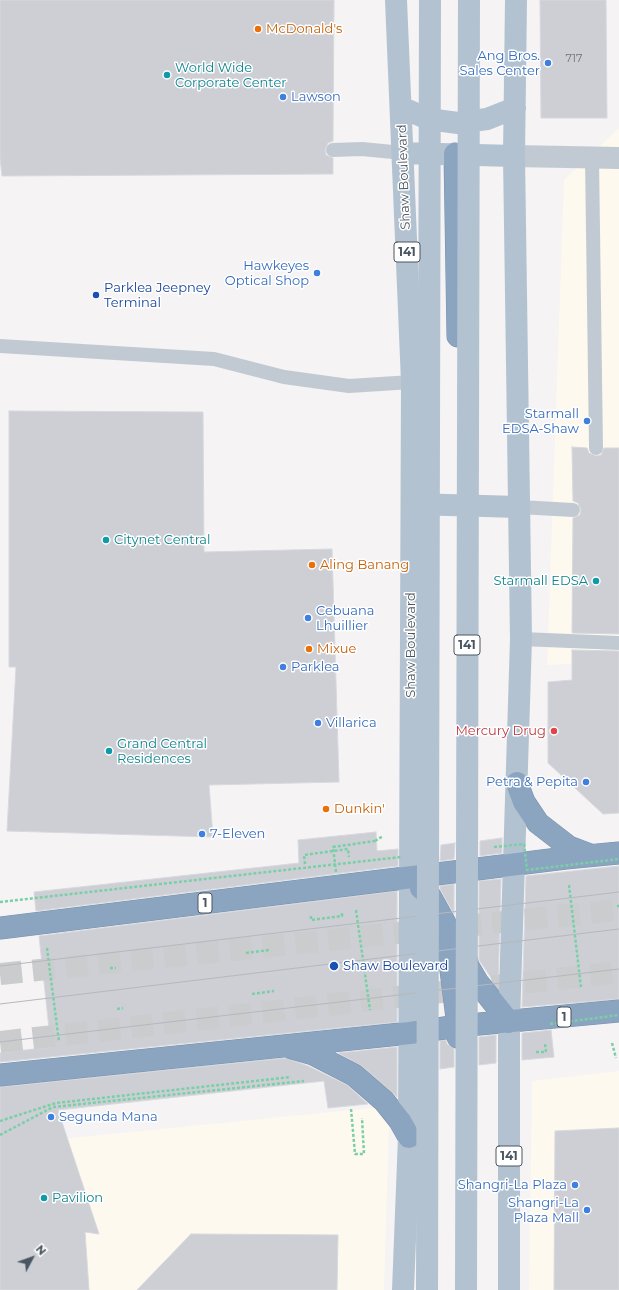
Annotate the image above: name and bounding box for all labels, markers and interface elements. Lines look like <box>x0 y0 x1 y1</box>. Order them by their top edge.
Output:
place label: McDonald's <box>266 21 342 37</box>
marker: McDonald's <box>253 24 263 34</box>
place label: Ang Bros. Sales Center <box>460 48 540 79</box>
house number: 717 <box>565 52 583 66</box>
marker: Ang Bros. Sales Center <box>543 58 553 68</box>
place label: World Wide Corporate Center <box>175 60 286 91</box>
marker: World Wide Corporate Center <box>162 70 172 80</box>
place label: Lawson <box>291 89 341 105</box>
marker: Lawson <box>278 92 288 102</box>
street label: Shaw Boulevard <box>394 124 414 230</box>
road number: 141 <box>394 242 420 262</box>
place label: Hawkeyes Optical Shop <box>225 258 309 289</box>
marker: Hawkeyes Optical Shop <box>312 268 322 278</box>
place label: Parklea Jeepney Terminal <box>104 280 211 311</box>
marker: Parklea Jeepney Terminal <box>91 290 101 300</box>
place label: Starmall EDSA-Shaw <box>502 406 579 437</box>
marker: Starmall EDSA-Shaw <box>582 416 592 426</box>
place label: Citynet Central <box>114 532 210 548</box>
marker: Citynet Central <box>101 535 111 545</box>
place label: Aling Banang <box>320 557 409 573</box>
marker: Aling Banang <box>307 560 317 570</box>
place label: Starmall EDSA <box>494 573 588 589</box>
marker: Starmall EDSA <box>591 576 601 586</box>
street label: Shaw Boulevard <box>403 592 419 698</box>
place label: Cebuana Lhuillier <box>316 603 374 634</box>
marker: Cebuana Lhuillier <box>303 613 313 623</box>
road number: 141 <box>454 635 480 655</box>
place label: Mixue <box>317 641 356 657</box>
marker: Mixue <box>304 644 314 654</box>
place label: Parklea <box>291 659 340 675</box>
marker: Parklea <box>278 662 288 672</box>
place label: Villarica <box>326 715 377 731</box>
marker: Villarica <box>313 718 323 728</box>
place label: Mercury Drug <box>455 723 546 739</box>
marker: Mercury Drug <box>549 726 559 736</box>
place label: Grand Central Residences <box>117 736 207 767</box>
marker: Grand Central Residences <box>104 746 114 756</box>
place label: Petra & Pepita <box>486 774 578 790</box>
marker: Petra & Pepita <box>581 777 591 787</box>
place label: Dunkin' <box>334 801 385 817</box>
marker: Dunkin' <box>321 804 331 814</box>
place label: 7-Eleven <box>210 826 265 842</box>
marker: 7-Eleven <box>197 829 207 839</box>
road number: 1 <box>198 893 212 913</box>
place label: Shaw Boulevard <box>343 958 448 974</box>
marker: Shaw Boulevard <box>328 960 340 972</box>
road number: 1 <box>557 1007 571 1027</box>
place label: Segunda Mana <box>59 1109 158 1125</box>
marker: Segunda Mana <box>46 1112 56 1122</box>
road number: 141 <box>496 1146 522 1166</box>
place label: Shangri-La Plaza <box>458 1177 567 1193</box>
marker: Shangri-La Plaza <box>570 1180 580 1190</box>
place label: Pavilion <box>52 1190 103 1206</box>
marker: Pavilion <box>39 1193 49 1203</box>
place label: Shangri-La Plaza Mall <box>508 1195 579 1226</box>
marker: Shangri-La Plaza Mall <box>582 1205 592 1215</box>
north arrow <box>12 1238 52 1278</box>
text: N <box>33 1242 49 1258</box>

